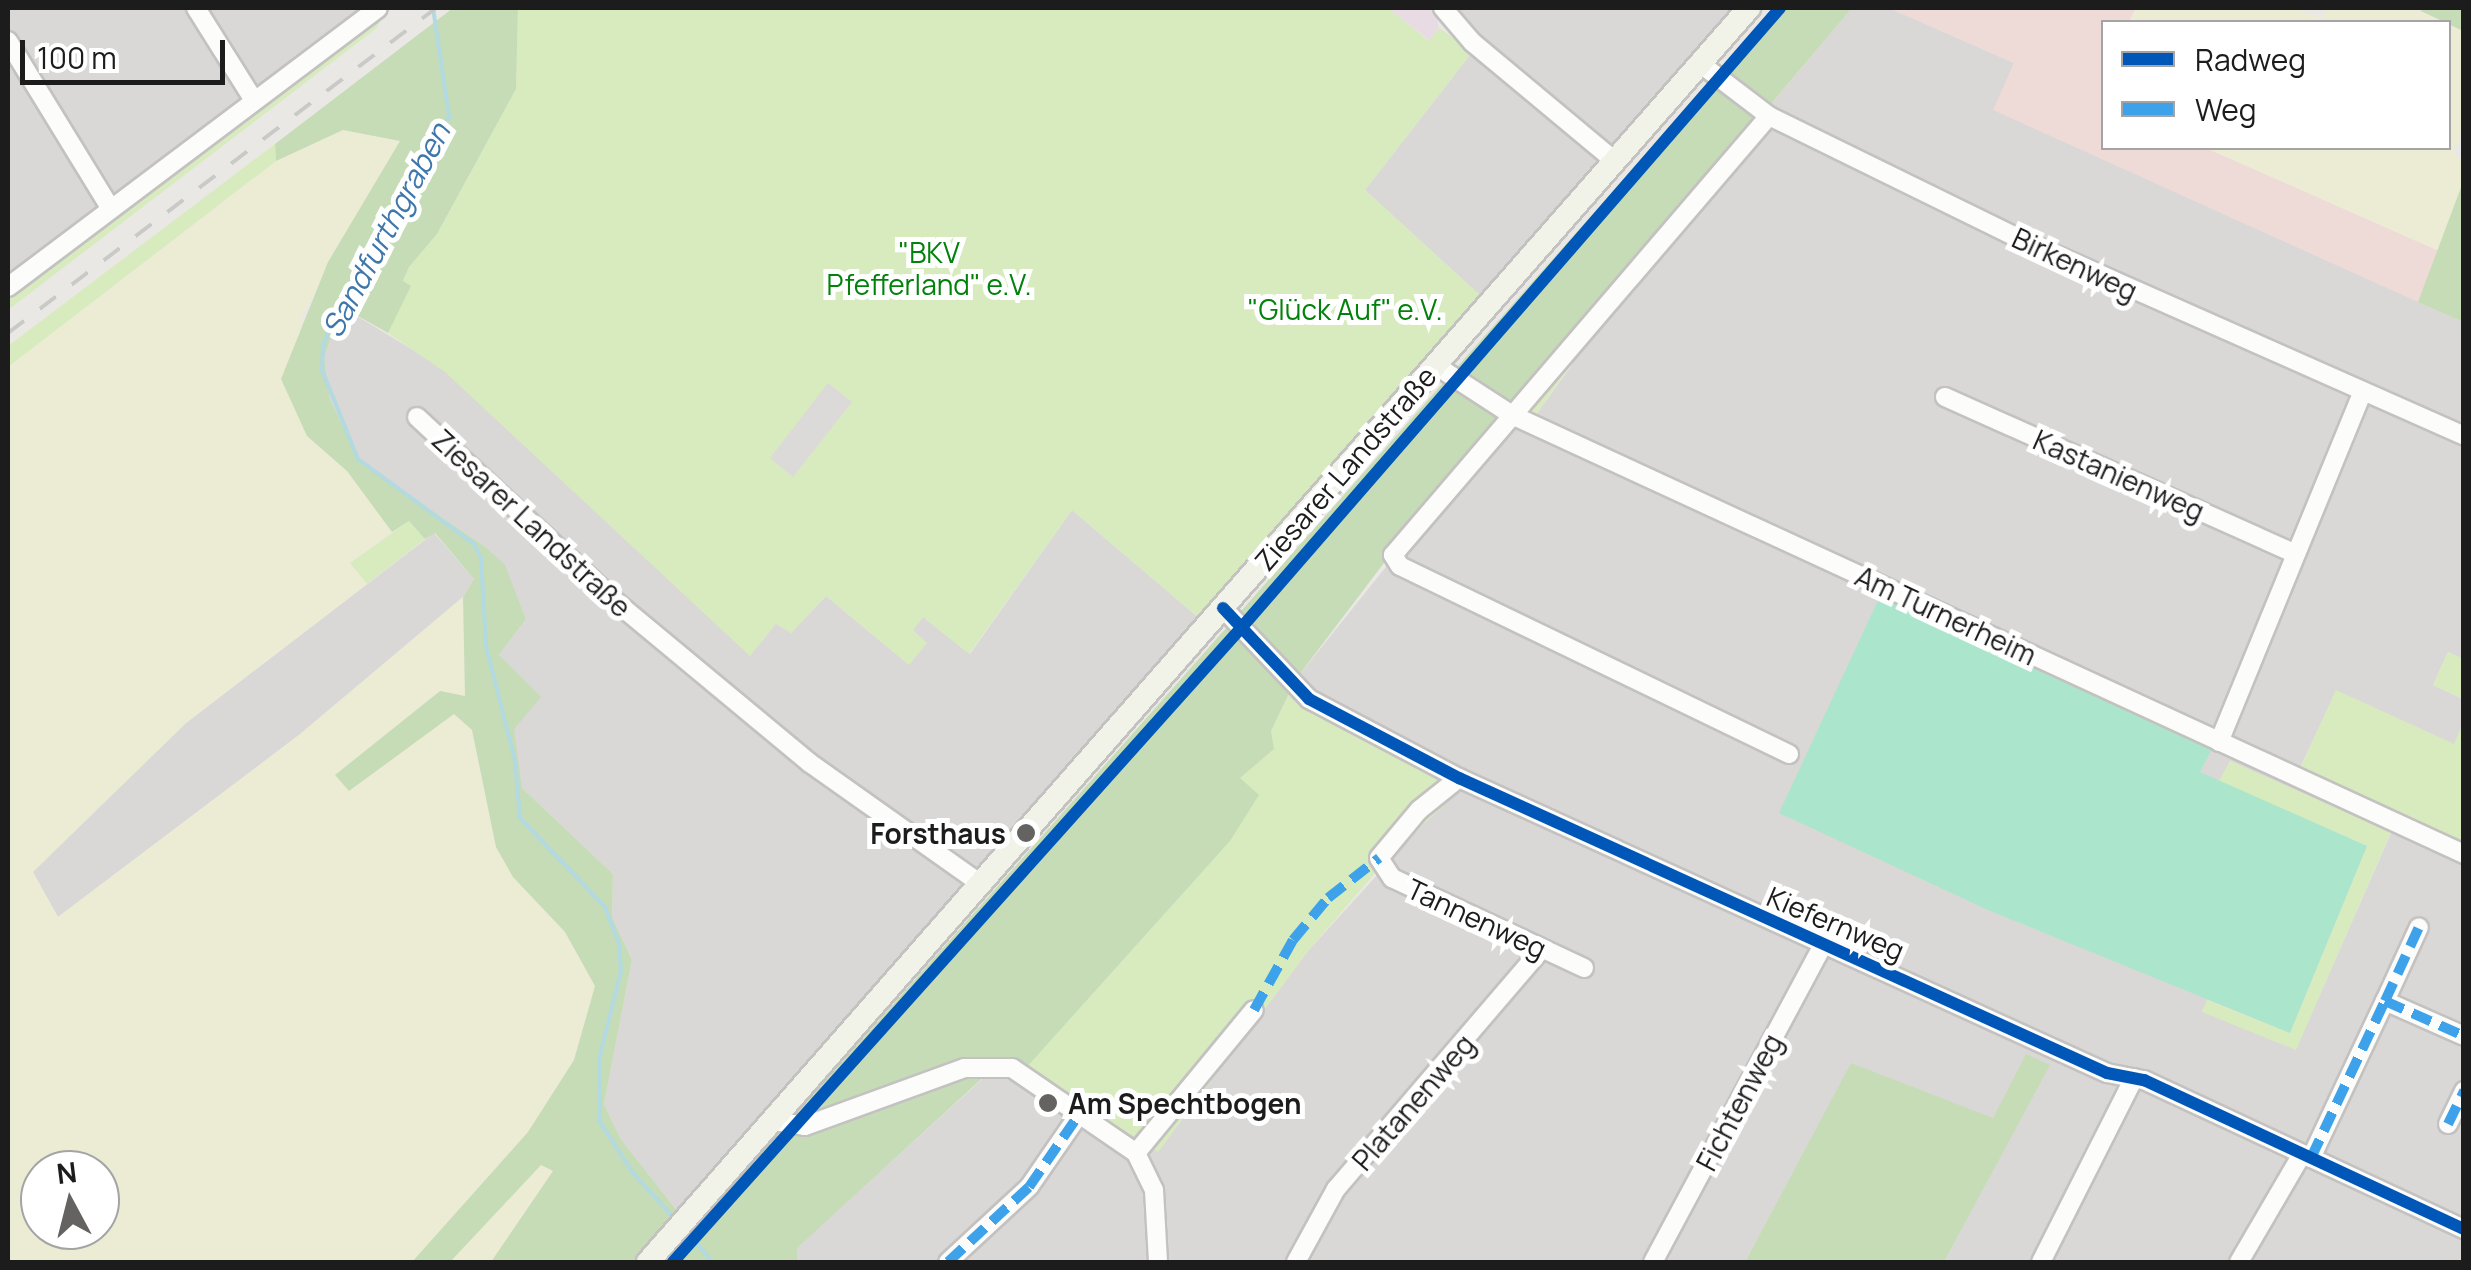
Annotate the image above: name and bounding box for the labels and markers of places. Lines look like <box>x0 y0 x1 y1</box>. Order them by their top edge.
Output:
place label: Forsthaus <box>870 816 1006 850</box>
marker: Forsthaus <box>1015 822 1037 844</box>
place label: Am Spechtbogen <box>1068 1086 1302 1120</box>
marker: Am Spechtbogen <box>1037 1092 1059 1114</box>

